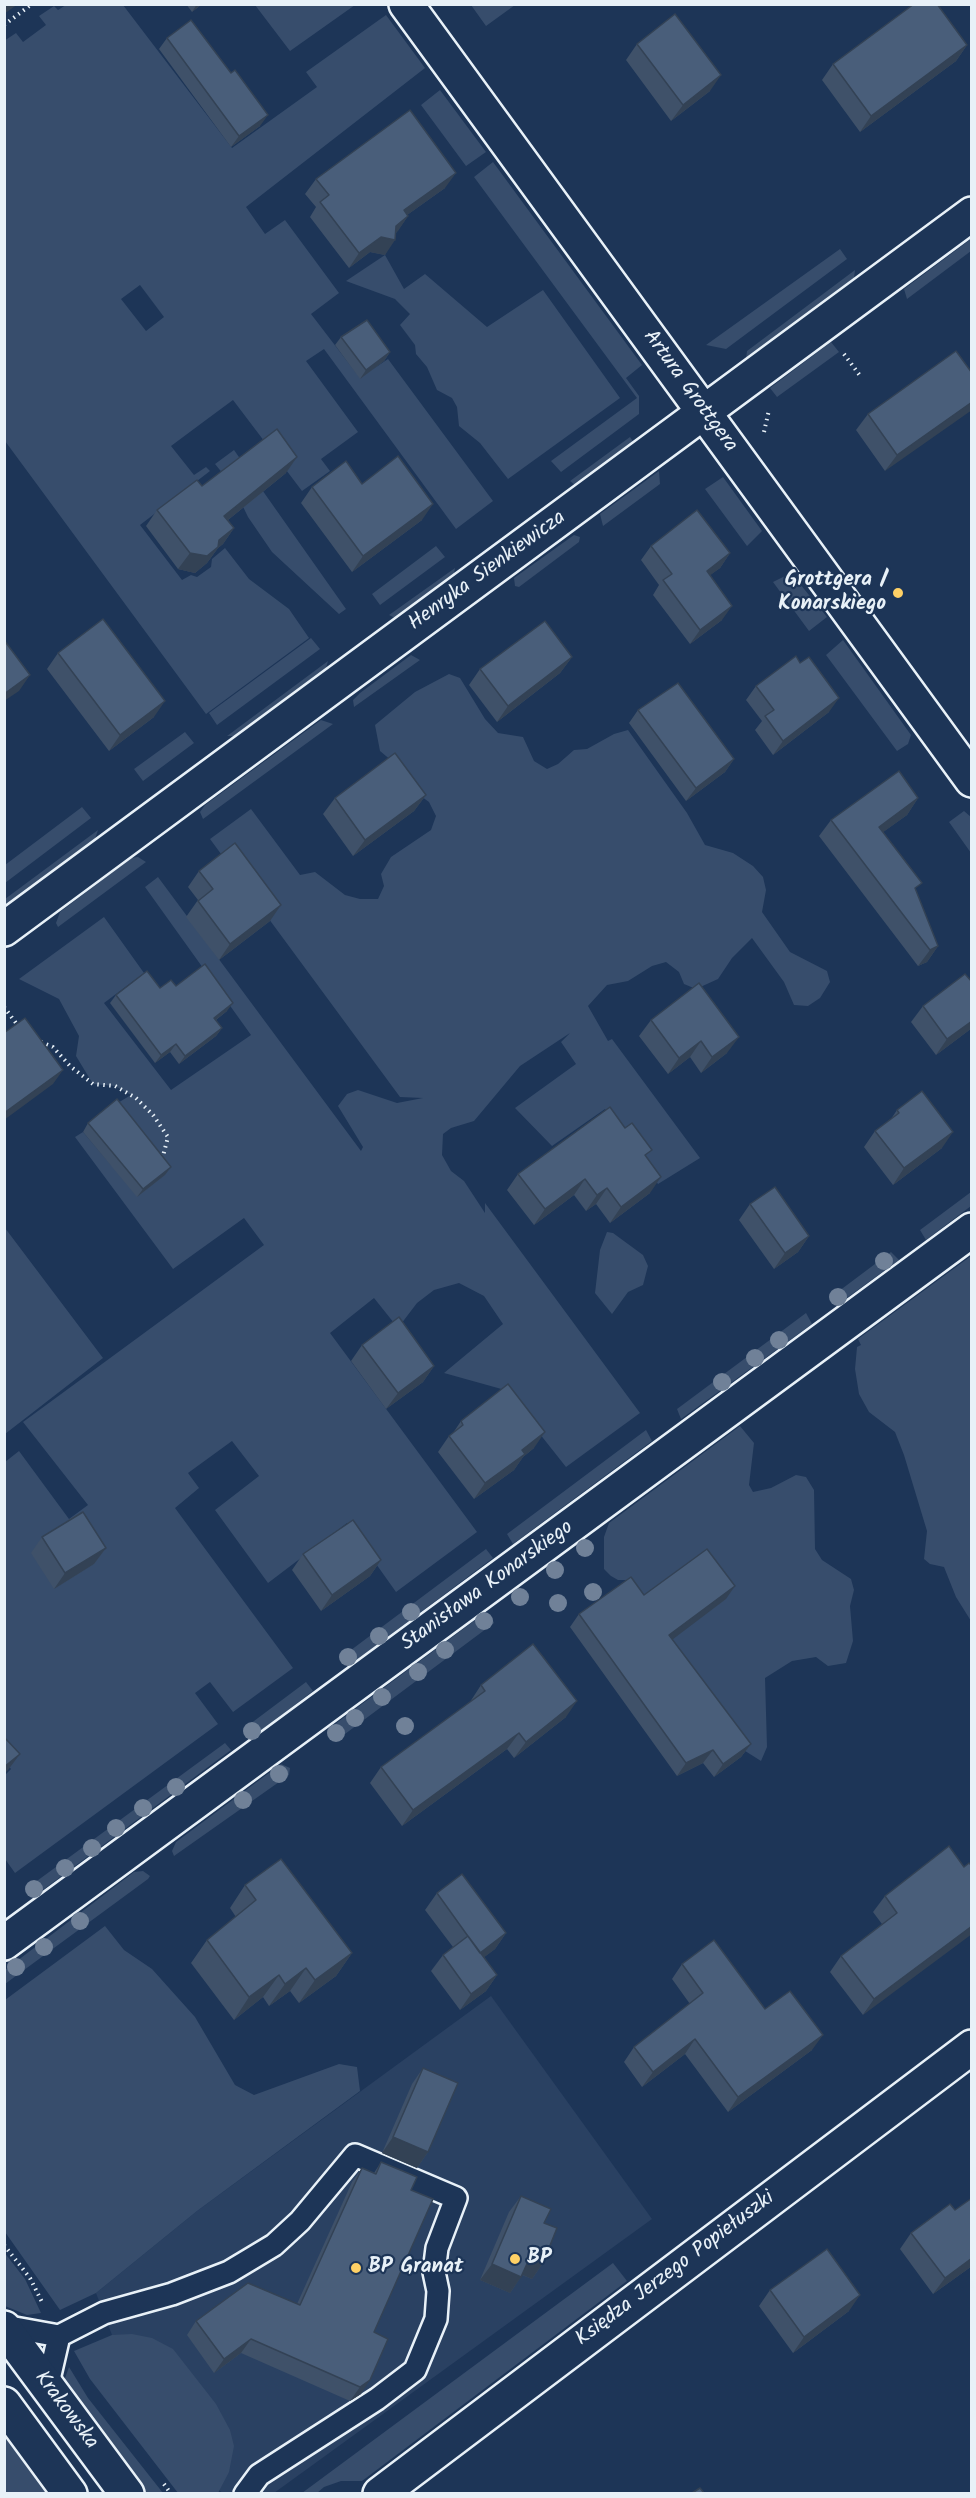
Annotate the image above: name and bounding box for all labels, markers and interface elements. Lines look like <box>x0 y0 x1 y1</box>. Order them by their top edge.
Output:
street label: Artura Grottgera <box>636 326 742 458</box>
street label: Henryka Sienkiewicza <box>404 506 572 638</box>
place label: Grottgera / Konarskiego <box>778 568 886 618</box>
marker: Grottgera / Konarskiego <box>891 586 905 600</box>
street label: Stanisława Konarskiego <box>397 1516 579 1658</box>
street label: Księdza Jerzego Popiełuszki <box>572 2187 780 2353</box>
place label: BP <box>527 2246 552 2272</box>
marker: BP <box>508 2252 522 2266</box>
place label: BP Granat <box>368 2255 463 2281</box>
marker: BP Granat <box>349 2261 363 2275</box>
street label: Krakowska <box>27 2367 103 2455</box>

